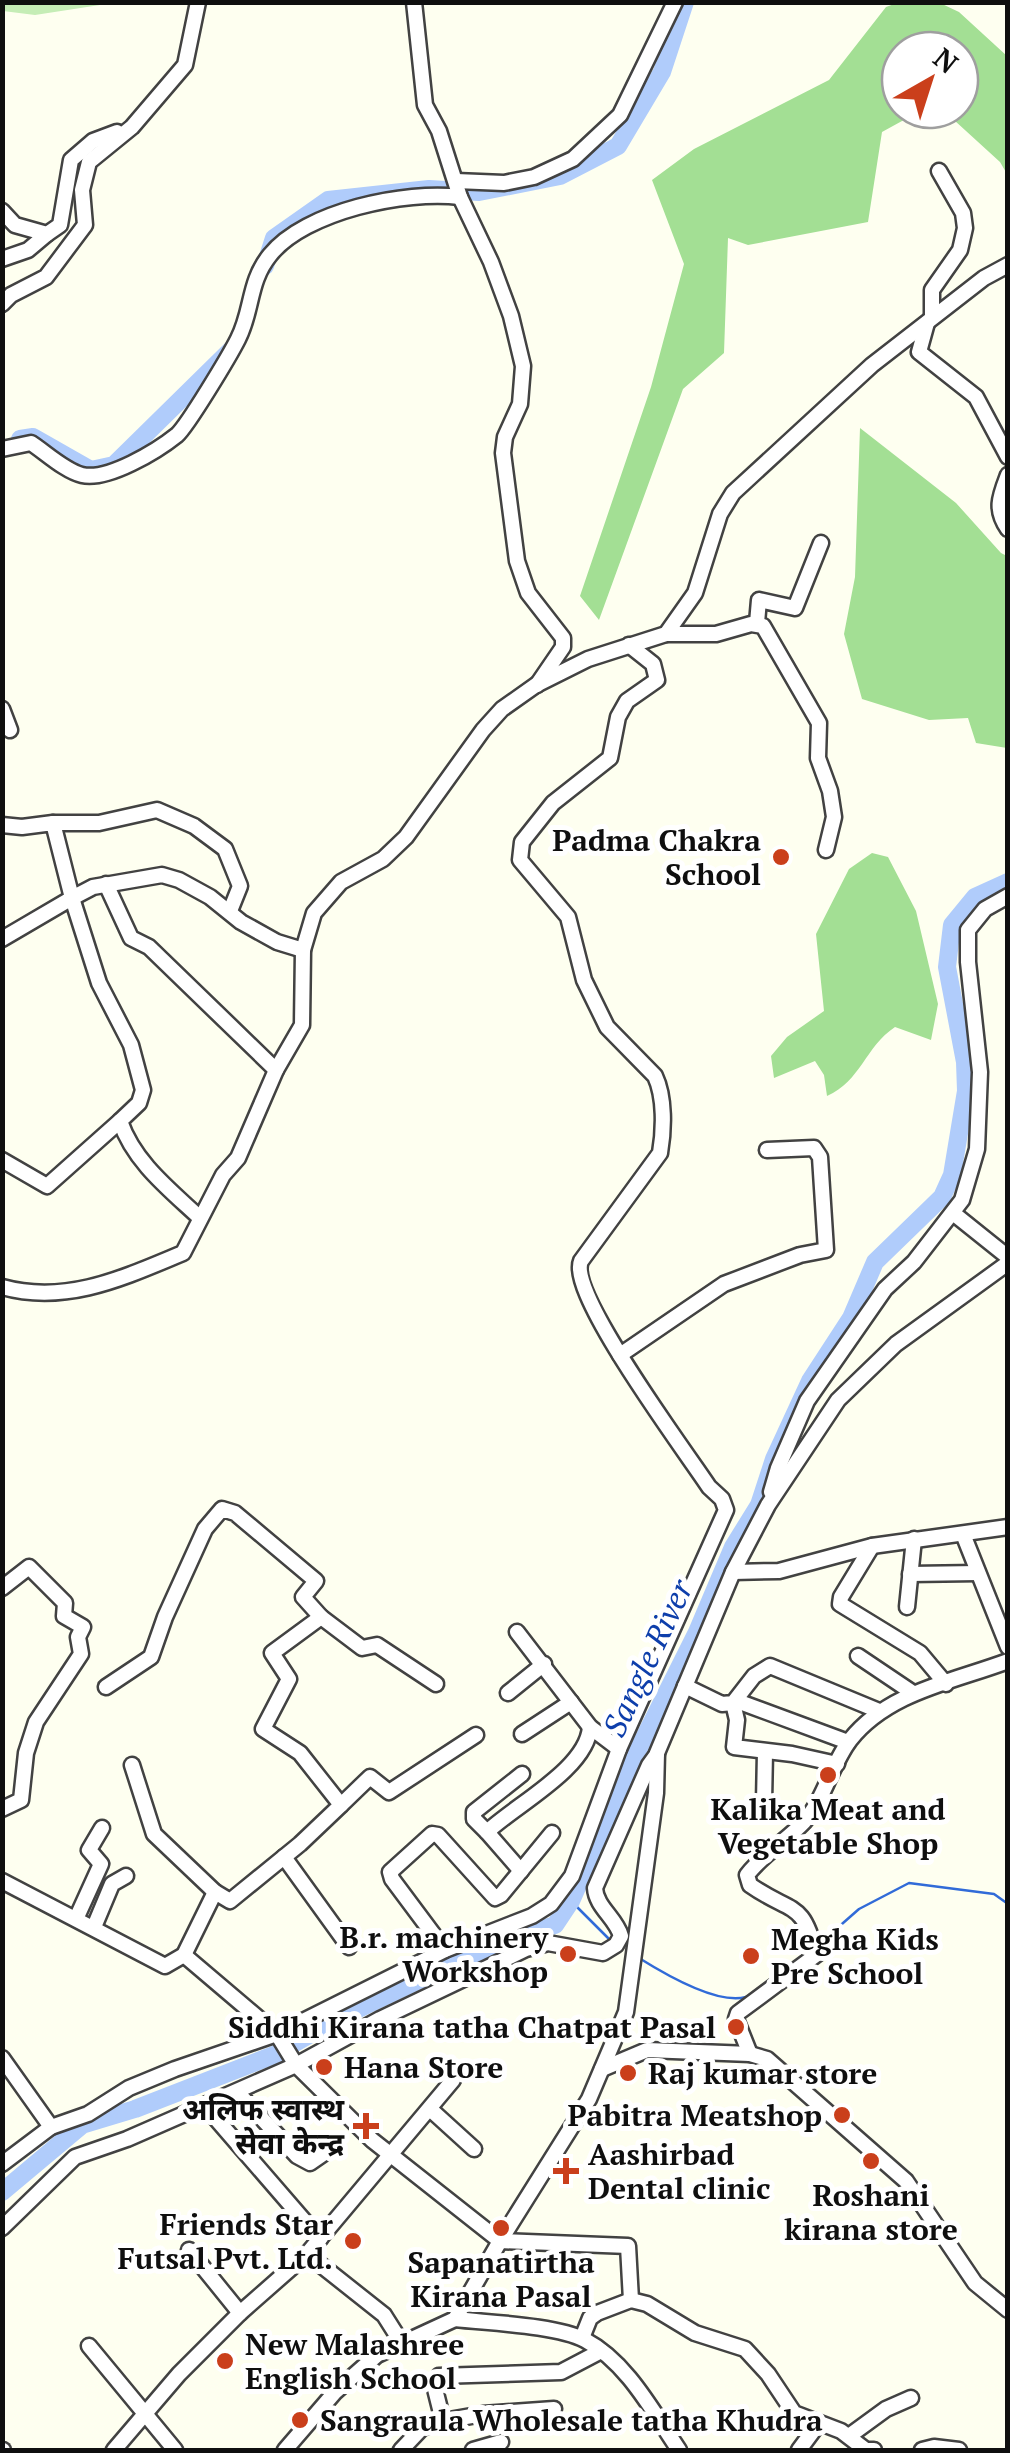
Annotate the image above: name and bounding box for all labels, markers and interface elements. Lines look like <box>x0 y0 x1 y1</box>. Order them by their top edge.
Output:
north arrow <box>880 30 980 130</box>
text: N <box>926 39 966 81</box>
place label: Padma Chakra School <box>552 820 761 894</box>
marker: Padma Chakra School <box>770 846 792 868</box>
water label: Sangle River <box>592 1571 702 1743</box>
marker: Kalika Meat and Vegetable Shop <box>817 1764 839 1786</box>
place label: Kalika Meat and Vegetable Shop <box>710 1789 946 1863</box>
place label: B.r. machinery Workshop <box>340 1917 549 1991</box>
place label: Megha Kids Pre School <box>771 1919 939 1993</box>
marker: B.r. machinery Workshop <box>557 1943 579 1965</box>
marker: Megha Kids Pre School <box>740 1945 762 1967</box>
place label: Siddhi Kirana tatha Chatpat Pasal <box>228 2007 716 2047</box>
marker: Siddhi Kirana tatha Chatpat Pasal <box>725 2016 747 2038</box>
place label: Hana Store <box>344 2047 503 2087</box>
place label: Raj kumar store <box>648 2053 877 2093</box>
marker: Hana Store <box>313 2056 335 2078</box>
marker: Raj kumar store <box>617 2062 639 2084</box>
place label: अलिफ स्वास्थ सेवा केन्द्र <box>182 2089 345 2163</box>
place label: Pabitra Meatshop <box>567 2095 822 2135</box>
marker: Pabitra Meatshop <box>831 2104 853 2126</box>
marker: अलिफ स्वास्थ सेवा केन्द्र <box>353 2113 379 2139</box>
place label: Aashirbad Dental clinic <box>588 2134 771 2208</box>
marker: Roshani kirana store <box>860 2150 882 2172</box>
marker: Aashirbad Dental clinic <box>553 2158 579 2184</box>
place label: Roshani kirana store <box>784 2175 958 2249</box>
place label: Friends Star Futsal Pvt. Ltd. <box>118 2204 333 2278</box>
marker: Sapanatirtha Kirana Pasal <box>490 2217 512 2239</box>
marker: Friends Star Futsal Pvt. Ltd. <box>342 2230 364 2252</box>
place label: Sapanatirtha Kirana Pasal <box>407 2242 595 2316</box>
place label: New Malashree English School <box>245 2324 464 2398</box>
marker: New Malashree English School <box>214 2350 236 2372</box>
place label: Sangraula Wholesale tatha Khudra <box>320 2400 823 2440</box>
marker: Sangraula Wholesale tatha Khudra <box>289 2409 311 2431</box>

